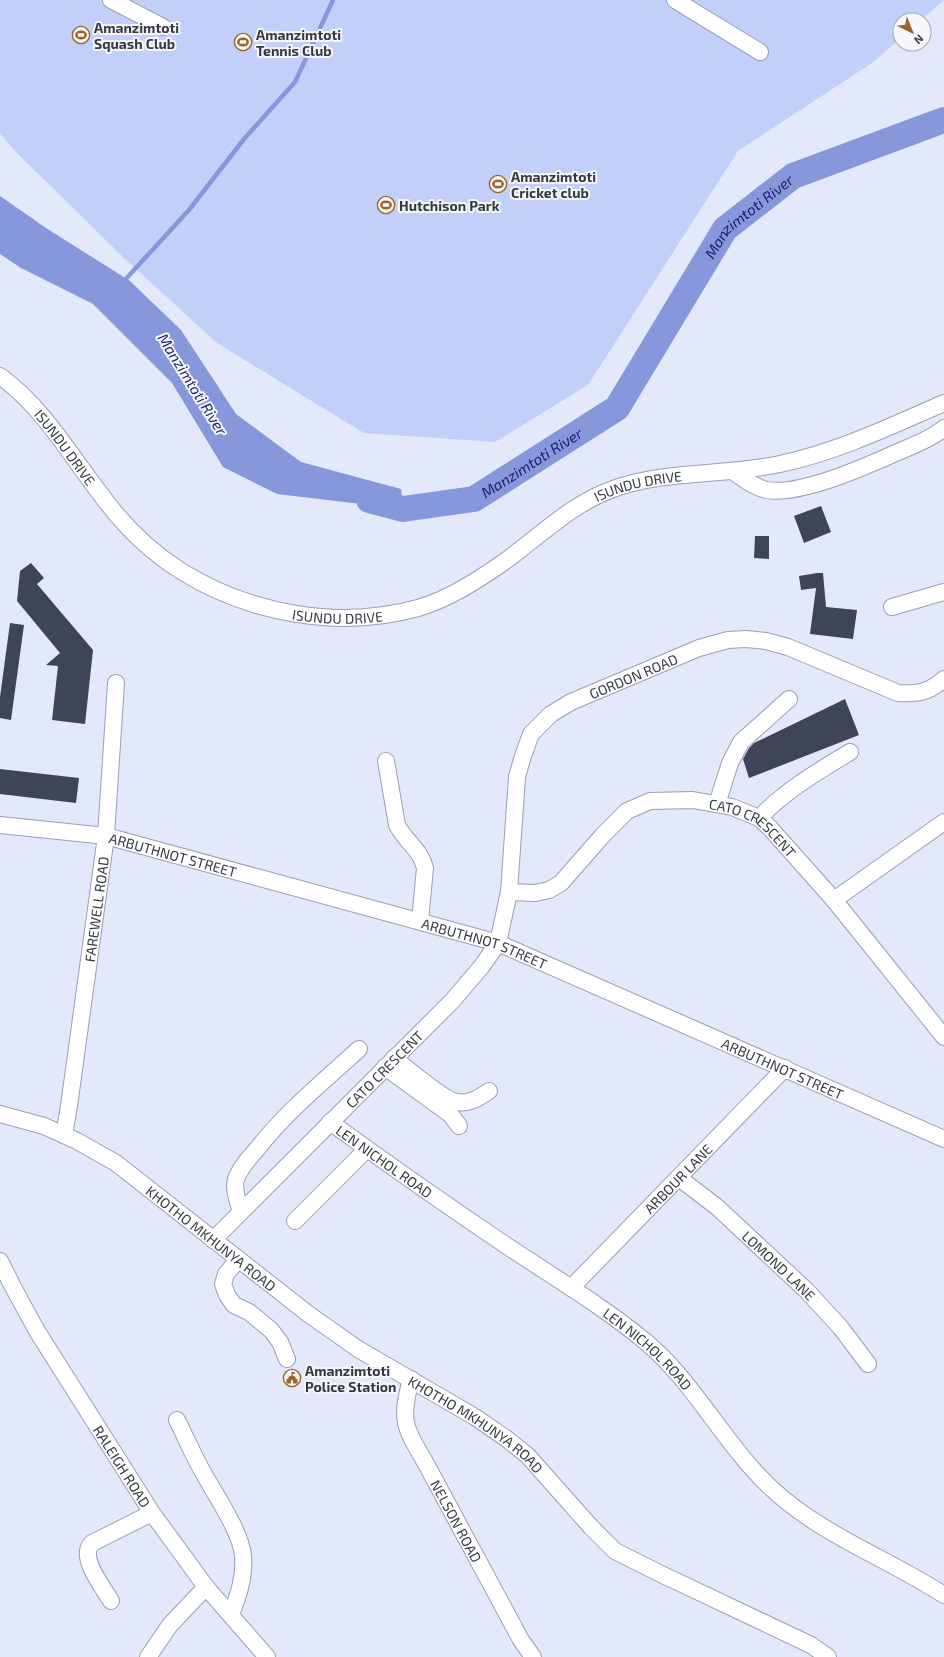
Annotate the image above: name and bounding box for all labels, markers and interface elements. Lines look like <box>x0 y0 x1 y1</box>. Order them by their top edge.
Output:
north arrow <box>892 12 932 52</box>
place label: Amanzimtoti Squash Club <box>94 19 179 52</box>
sports icon: Amanzimtoti Squash Club <box>71 25 91 45</box>
place label: Amanzimtoti Tennis Club <box>256 26 341 59</box>
sports icon: Amanzimtoti Tennis Club <box>233 32 253 52</box>
text: N <box>912 32 927 47</box>
place label: Amanzimtoti Cricket club <box>511 168 596 201</box>
water label: Manzimtoti River <box>700 170 797 262</box>
sports icon: Amanzimtoti Cricket club <box>488 174 508 194</box>
sports icon: Hutchison Park <box>376 195 396 215</box>
place label: Hutchison Park <box>399 197 500 214</box>
water label: Manzimtoti River <box>155 330 232 439</box>
street label: ISUNDU DRIVE <box>31 406 99 489</box>
water label: Manzimtoti River <box>477 423 586 501</box>
street label: ISUNDU DRIVE <box>591 467 683 505</box>
street label: ISUNDU DRIVE <box>291 605 384 626</box>
street label: GORDON ROAD <box>586 650 680 702</box>
street label: CATO CRESCENT <box>708 795 800 860</box>
street label: ARBUTHNOT STREET <box>107 829 239 880</box>
street label: FAREWELL ROAD <box>80 855 112 963</box>
street label: ARBUTHNOT STREET <box>420 914 550 972</box>
street label: CATO CRESCENT <box>342 1027 426 1111</box>
street label: ARBUTHNOT STREET <box>719 1034 846 1102</box>
street label: LEN NICHOL ROAD <box>333 1121 436 1201</box>
street label: ARBOUR LANE <box>640 1140 715 1217</box>
street label: KHOTHO MKHUNYA ROAD <box>143 1182 280 1294</box>
street label: LOMOND LANE <box>739 1227 819 1304</box>
street label: LEN NICHOL ROAD <box>600 1304 696 1393</box>
place label: Amanzimtoti Police Station <box>305 1362 396 1395</box>
public building icon: Amanzimtoti Police Station <box>282 1368 302 1388</box>
street label: KHOTHO MKHUNYA ROAD <box>405 1372 547 1476</box>
street label: RALEIGH ROAD <box>90 1422 154 1510</box>
street label: NELSON ROAD <box>428 1477 486 1565</box>

